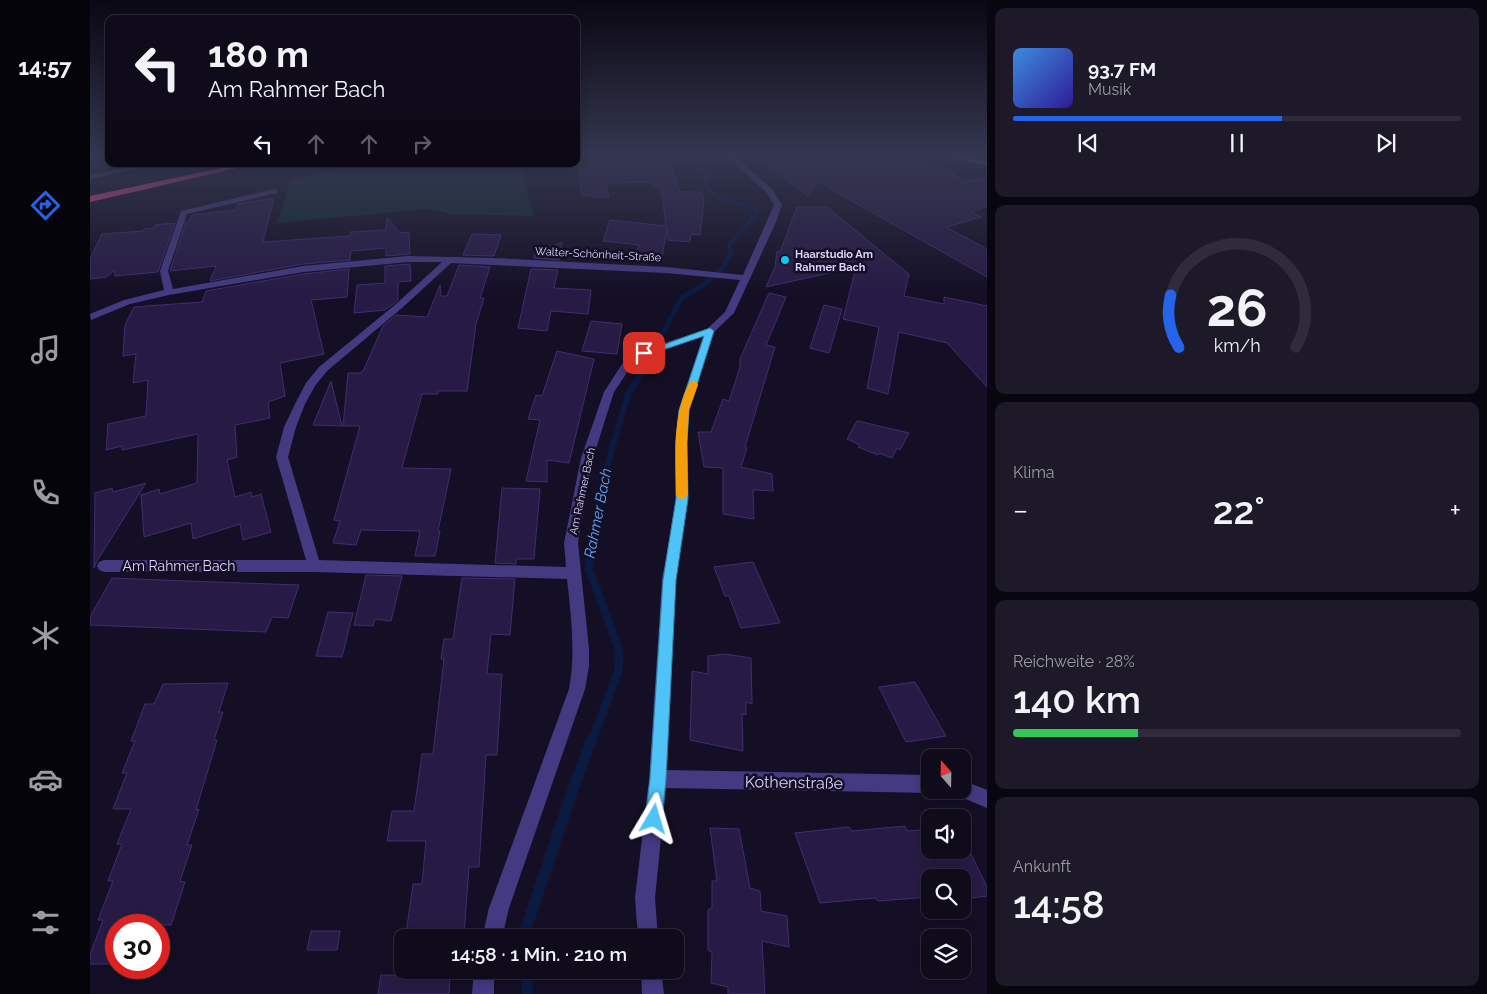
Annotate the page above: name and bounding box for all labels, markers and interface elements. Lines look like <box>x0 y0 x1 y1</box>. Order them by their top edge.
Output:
text: 180 m <box>208 34 309 75</box>
icon: left <box>125 35 190 100</box>
text: 14:57 <box>18 54 72 80</box>
text: 93.7 FM <box>1088 58 1156 80</box>
text: Am Rahmer Bach <box>208 76 385 102</box>
text: Musik <box>1088 80 1131 99</box>
icon: previous <box>1074 129 1102 157</box>
icon: pause <box>1223 129 1251 157</box>
icon: next <box>1372 129 1400 157</box>
icon: left <box>249 130 277 158</box>
icon: ahead <box>302 130 330 158</box>
icon: ahead <box>355 130 383 158</box>
icon: right <box>408 130 436 158</box>
icon: directions <box>28 188 63 223</box>
street label: Walter-Schönheit-Straße <box>535 245 662 264</box>
place label: Haarstudio Am Rahmer Bach <box>795 248 873 274</box>
marker: Haarstudio Am Rahmer Bach <box>779 254 791 266</box>
text: 26 <box>1207 277 1267 338</box>
icon: music <box>28 332 63 367</box>
pin <box>623 332 665 374</box>
text: km/h <box>1213 335 1261 356</box>
icon: arrive <box>630 339 658 367</box>
street label: Am Rahmer Bach <box>566 446 598 536</box>
text: Klima <box>1013 463 1055 482</box>
water label: Rahmer Bach <box>580 466 616 560</box>
icon: phone <box>28 475 63 510</box>
text: 22° <box>1213 488 1265 533</box>
text: − <box>1013 494 1028 527</box>
text: + <box>1449 494 1461 527</box>
street label: Am Rahmer Bach <box>123 558 235 574</box>
icon: climate <box>28 618 63 653</box>
text: Reichweite · 28% <box>1013 652 1135 671</box>
text: 140 km <box>1013 677 1141 722</box>
north arrow <box>921 749 971 799</box>
map controls <box>921 749 971 979</box>
icon: car <box>28 762 63 797</box>
street label: Kothenstraße <box>745 772 843 793</box>
position arrow <box>627 792 679 844</box>
button: sound <box>921 809 971 859</box>
text: Ankunft <box>1013 857 1071 876</box>
button: search <box>921 869 971 919</box>
text: 14:58 <box>1013 882 1105 927</box>
icon: filters <box>28 905 63 940</box>
speed limit sign: 30 <box>105 914 170 979</box>
button: layers <box>921 929 971 979</box>
text: 14:58 · 1 Min. · 210 m <box>451 943 627 965</box>

